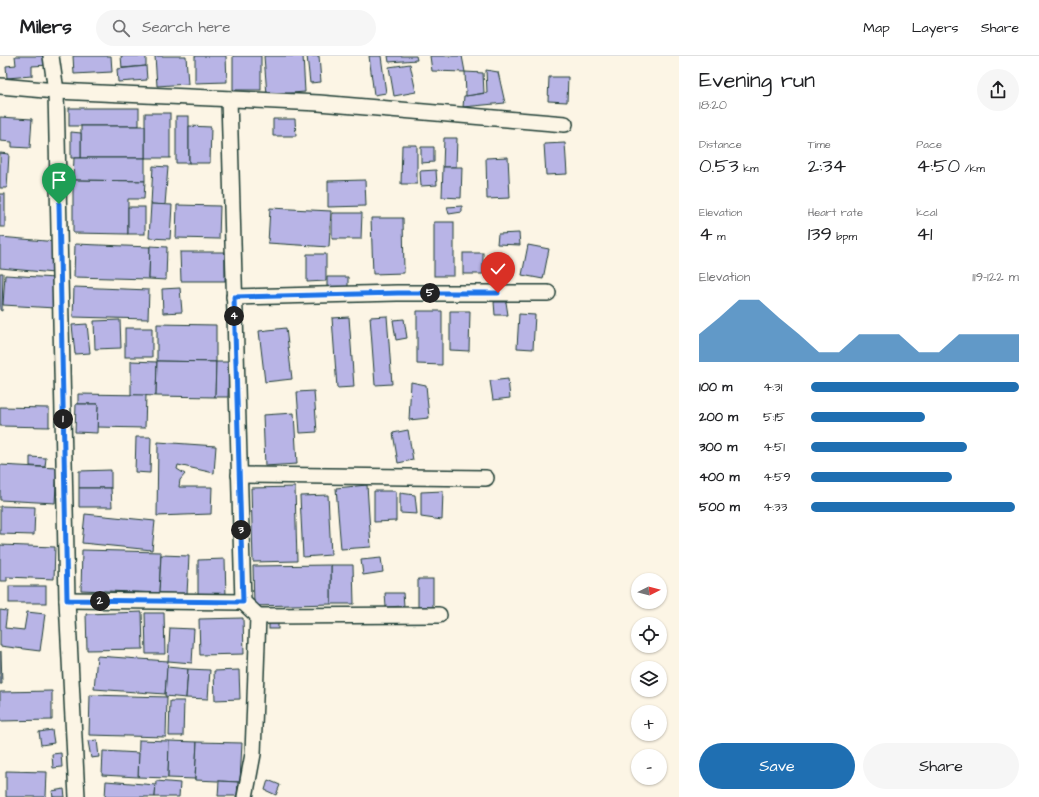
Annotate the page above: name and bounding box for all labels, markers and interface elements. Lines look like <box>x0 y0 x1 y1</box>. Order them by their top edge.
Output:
search box <box>96 10 376 46</box>
text: Milers <box>20 14 72 41</box>
icon: search <box>110 17 132 39</box>
text: Search here <box>142 17 230 38</box>
text: Map <box>863 18 890 38</box>
text: Layers <box>912 18 959 38</box>
text: Share <box>981 18 1019 38</box>
text: Evening run <box>699 65 815 96</box>
button: share <box>977 69 1019 111</box>
text: 18:20 <box>699 96 727 114</box>
text: Distance <box>699 137 742 152</box>
text: Time <box>808 137 831 152</box>
text: Pace <box>916 137 942 152</box>
text: 0.53 <box>699 152 739 180</box>
text: 2:34 <box>808 152 846 180</box>
text: 4:50 <box>916 152 960 180</box>
text: km <box>739 161 759 176</box>
text: /km <box>960 161 985 176</box>
pin <box>42 163 76 204</box>
icon: arrive <box>48 169 70 191</box>
text: Elevation <box>699 205 742 220</box>
text: Heart rate <box>808 205 863 220</box>
text: kcal <box>916 205 937 220</box>
text: 4 <box>699 220 713 248</box>
text: 139 <box>808 220 832 248</box>
text: 41 <box>916 220 933 248</box>
text: m <box>713 229 726 244</box>
text: bpm <box>832 229 857 244</box>
pin <box>481 252 515 293</box>
icon: check <box>487 258 509 280</box>
text: Elevation <box>699 268 750 286</box>
text: 119–122 m <box>972 268 1019 286</box>
pin: 5 <box>420 283 440 303</box>
text: 5 <box>426 285 434 300</box>
pin: 4 <box>224 306 244 326</box>
text: 4 <box>230 308 238 323</box>
text: 100 m <box>699 378 732 396</box>
text: 4:31 <box>763 378 782 396</box>
text: 200 m <box>699 408 738 426</box>
text: 5:15 <box>763 408 785 426</box>
pin: 1 <box>53 409 73 429</box>
text: 1 <box>62 411 64 426</box>
text: 300 m <box>699 438 737 456</box>
text: 4:51 <box>763 438 785 456</box>
text: 400 m <box>699 468 740 486</box>
text: 4:59 <box>763 468 791 486</box>
text: 500 m <box>699 498 740 516</box>
text: 4:33 <box>763 498 787 516</box>
pin: 3 <box>231 520 251 540</box>
text: 3 <box>238 522 244 537</box>
north arrow <box>631 573 667 609</box>
map controls <box>631 573 667 785</box>
pin: 2 <box>90 591 110 611</box>
text: 2 <box>97 593 103 608</box>
button: locate <box>631 617 667 653</box>
button: layers <box>631 661 667 697</box>
button: + <box>631 705 667 741</box>
button: Save <box>699 743 855 789</box>
button: Share <box>863 743 1019 789</box>
button: − <box>631 749 667 785</box>

